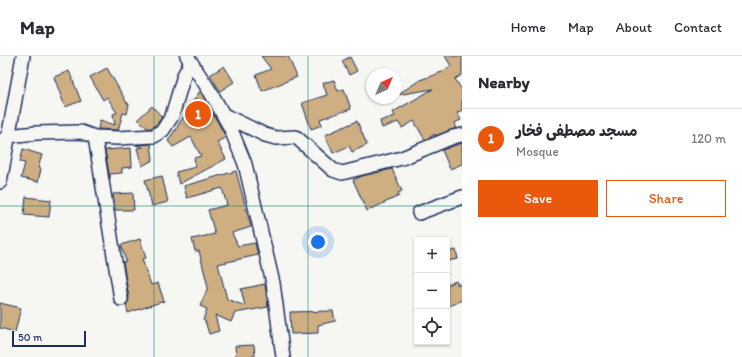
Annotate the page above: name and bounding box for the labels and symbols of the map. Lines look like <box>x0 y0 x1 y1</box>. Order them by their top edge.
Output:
north arrow <box>366 68 402 104</box>
pin: 1 <box>185 99 211 129</box>
your location <box>308 232 328 252</box>
scale bar <box>12 329 86 348</box>

